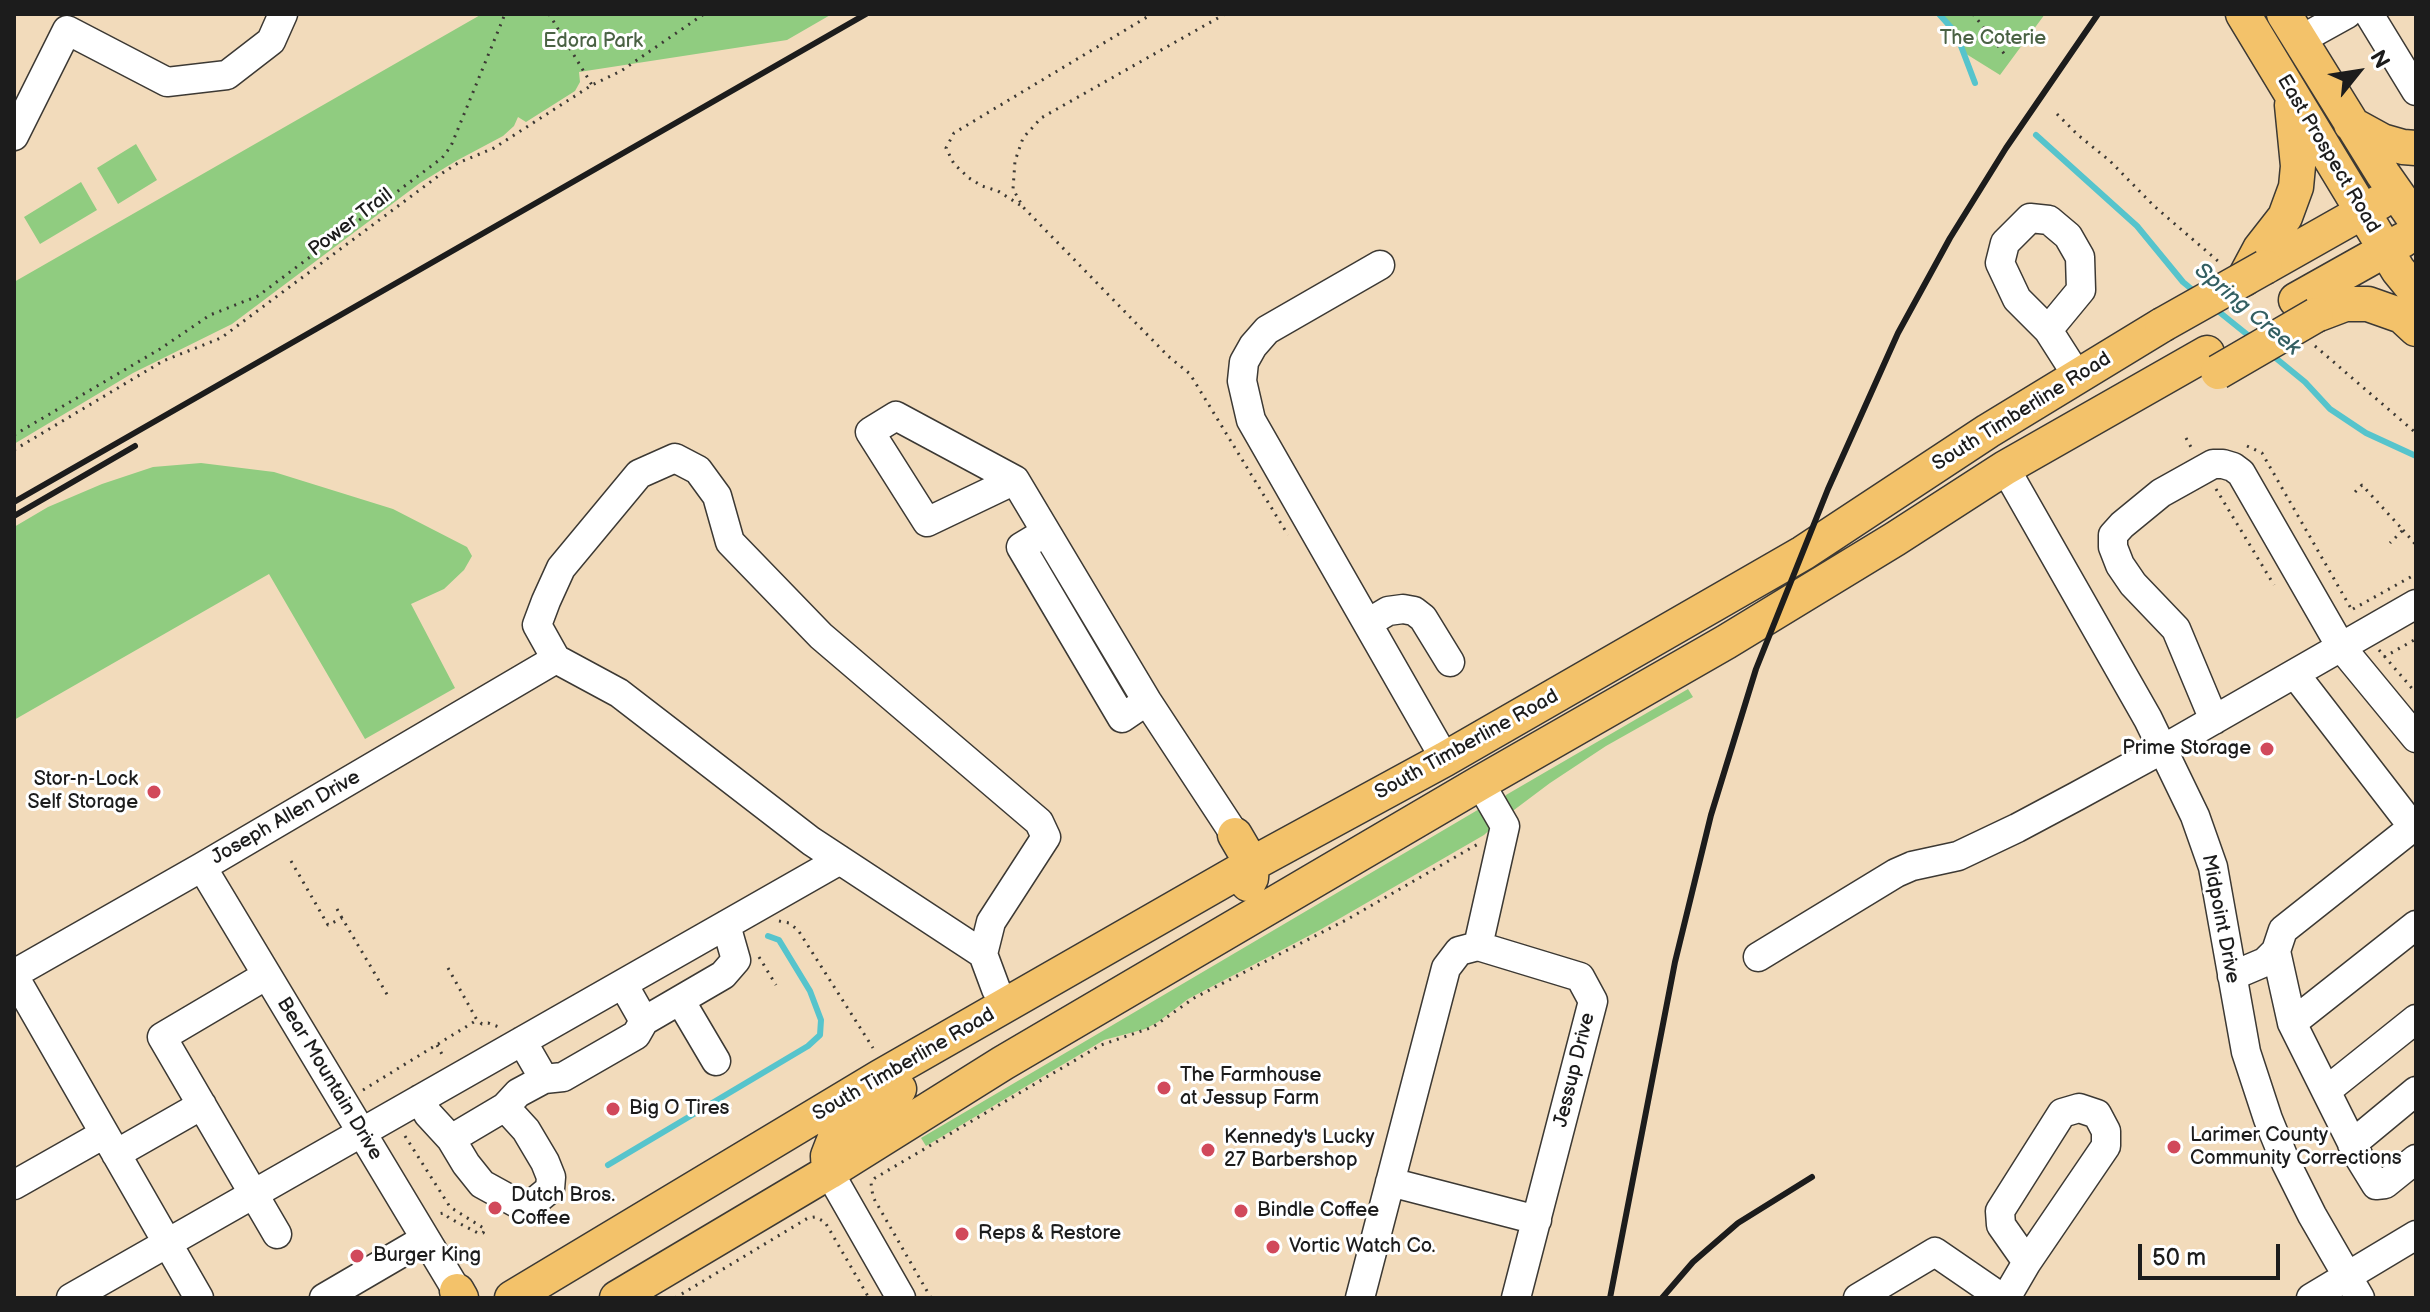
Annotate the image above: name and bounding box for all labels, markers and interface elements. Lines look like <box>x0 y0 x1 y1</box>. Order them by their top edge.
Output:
park label: The Coterie <box>1940 27 2046 51</box>
park label: Edora Park <box>543 30 643 54</box>
north arrow <box>2318 32 2398 112</box>
text: N <box>2363 46 2395 74</box>
street label: East Prospect Road <box>2271 70 2385 238</box>
street label: Power Trail <box>304 184 398 262</box>
water label: Spring Creek <box>2189 258 2305 362</box>
street label: South Timberline Road <box>1928 347 2116 477</box>
street label: South Timberline Road <box>1371 685 1563 805</box>
place label: Prime Storage <box>2122 737 2251 761</box>
marker: Prime Storage <box>2258 740 2276 758</box>
street label: Joseph Allen Drive <box>207 766 365 870</box>
place label: Stor-n-Lock Self Storage <box>27 768 138 815</box>
marker: Stor-n-Lock Self Storage <box>145 783 163 801</box>
street label: Midpoint Drive <box>2196 852 2244 986</box>
street label: Bear Mountain Drive <box>271 993 387 1165</box>
street label: South Timberline Road <box>809 1003 999 1127</box>
street label: Jessup Drive <box>1549 1010 1601 1130</box>
place label: The Farmhouse at Jessup Farm <box>1180 1064 1321 1111</box>
marker: The Farmhouse at Jessup Farm <box>1155 1079 1173 1097</box>
place label: Big O Tires <box>629 1097 729 1121</box>
marker: Big O Tires <box>604 1100 622 1118</box>
place label: Larimer County Community Corrections <box>2190 1124 2402 1171</box>
place label: Kennedy's Lucky 27 Barbershop <box>1224 1126 1374 1173</box>
marker: Larimer County Community Corrections <box>2165 1138 2183 1156</box>
marker: Kennedy's Lucky 27 Barbershop <box>1199 1141 1217 1159</box>
place label: Dutch Bros. Coffee <box>511 1184 615 1231</box>
marker: Dutch Bros. Coffee <box>486 1199 504 1217</box>
place label: Bindle Coffee <box>1257 1199 1379 1223</box>
marker: Bindle Coffee <box>1232 1202 1250 1220</box>
place label: Reps & Restore <box>978 1222 1121 1246</box>
marker: Reps & Restore <box>953 1225 971 1243</box>
scale bar <box>2142 1228 2284 1278</box>
place label: Vortic Watch Co. <box>1289 1235 1435 1259</box>
marker: Vortic Watch Co. <box>1264 1238 1282 1256</box>
text: 50 m <box>2152 1243 2206 1272</box>
place label: Burger King <box>373 1244 481 1268</box>
marker: Burger King <box>348 1247 366 1265</box>

